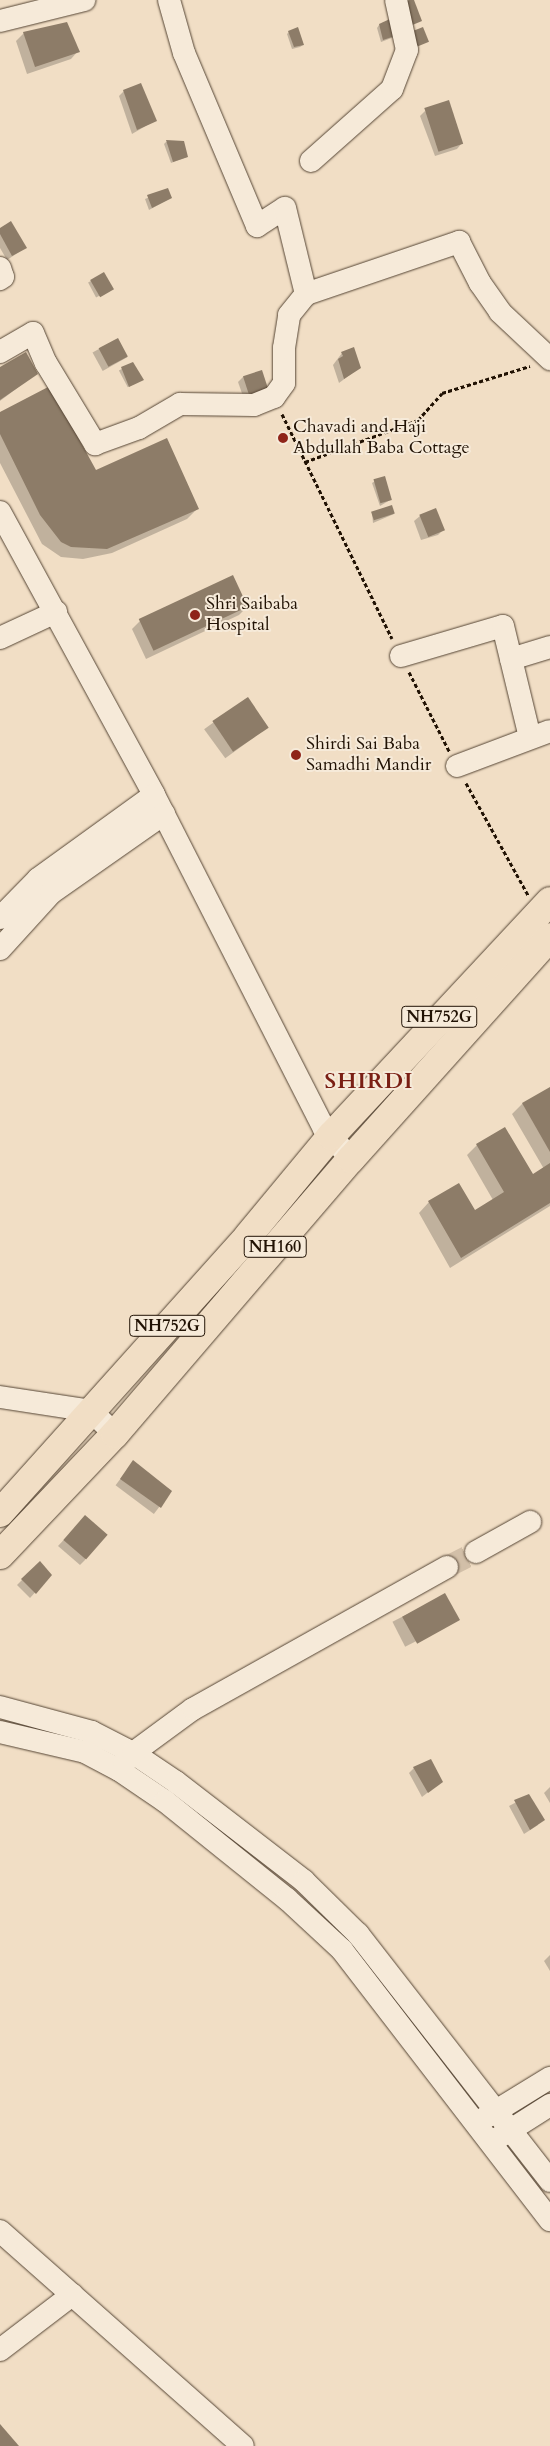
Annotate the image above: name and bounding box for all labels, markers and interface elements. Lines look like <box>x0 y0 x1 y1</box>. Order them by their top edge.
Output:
place label: Chavadi and Haji Abdullah Baba Cottage <box>293 417 470 459</box>
marker: Chavadi and Haji Abdullah Baba Cottage <box>277 432 289 444</box>
place label: Shri Saibaba Hospital <box>206 594 298 636</box>
marker: Shri Saibaba Hospital <box>188 608 202 622</box>
place label: Shirdi Sai Baba Samadhi Mandir <box>306 734 431 776</box>
marker: Shirdi Sai Baba Samadhi Mandir <box>290 749 302 761</box>
road number: NH752G <box>400 1004 478 1030</box>
district label: SHIRDI <box>324 1069 414 1095</box>
road number: NH160 <box>242 1234 308 1260</box>
road number: NH752G <box>128 1312 206 1340</box>

